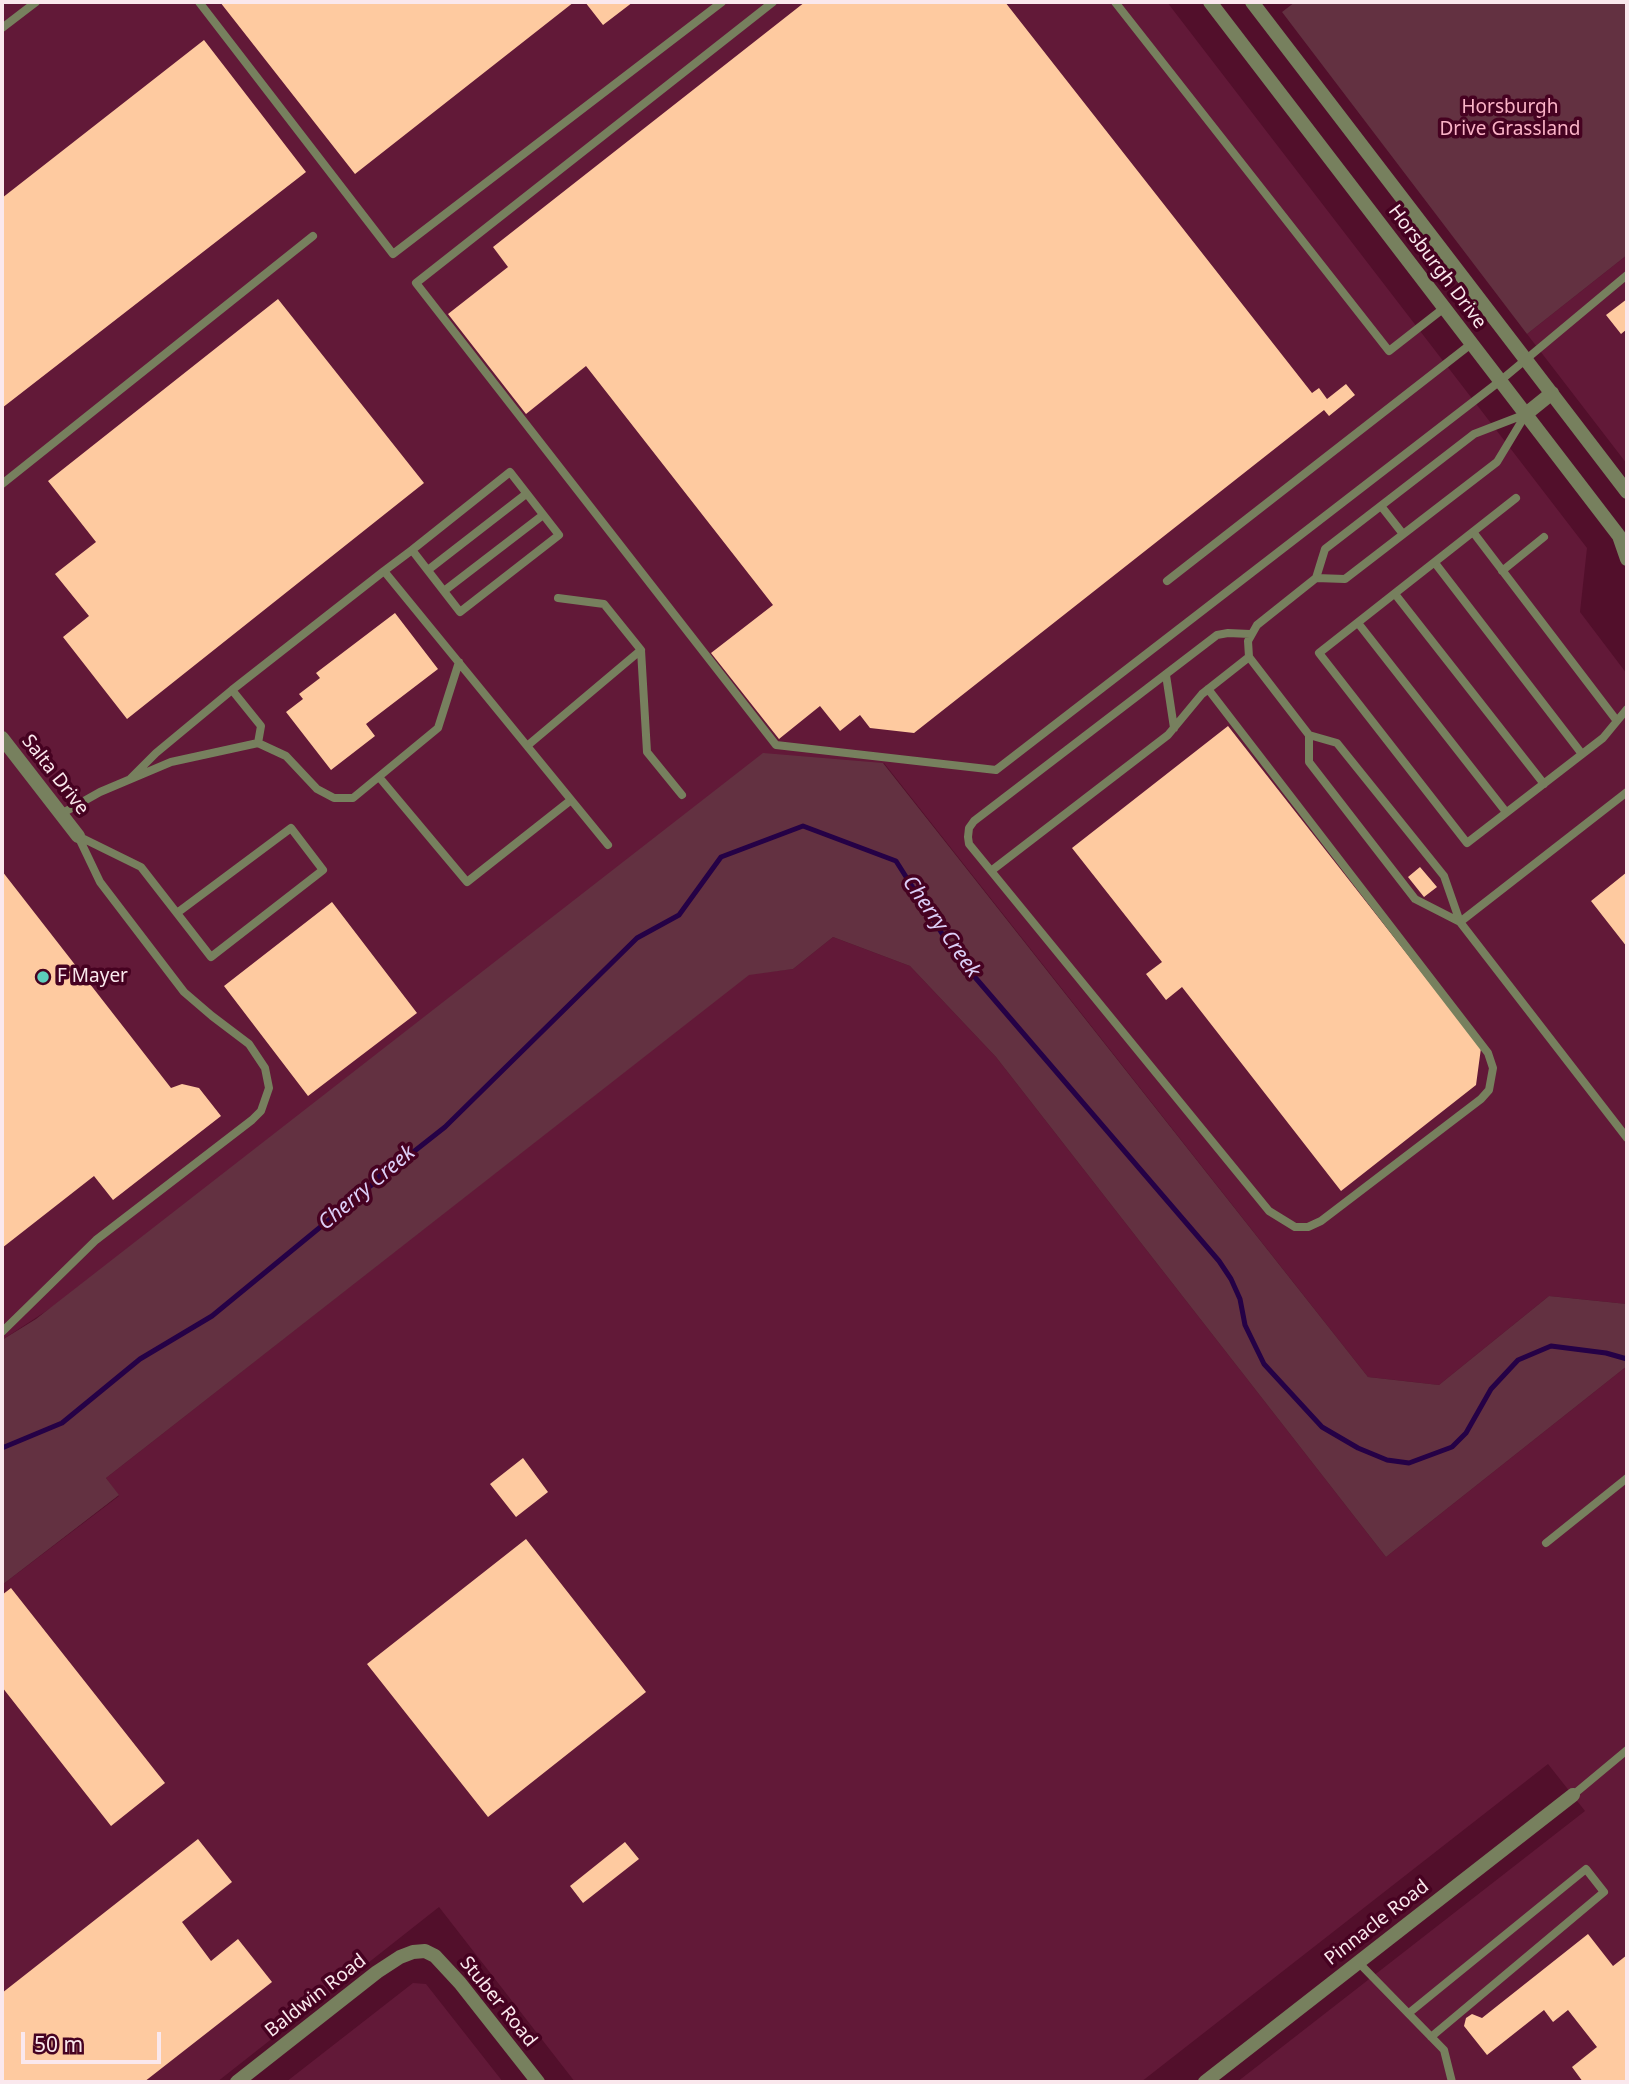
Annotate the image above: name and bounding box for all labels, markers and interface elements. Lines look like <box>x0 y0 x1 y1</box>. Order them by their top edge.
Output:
park label: Horsburgh Drive Grassland <box>1439 97 1581 141</box>
street label: Horsburgh Drive <box>1383 201 1491 333</box>
street label: Salta Drive <box>17 730 93 820</box>
water label: Cherry Creek <box>897 871 985 983</box>
place label: F Mayer <box>57 966 128 988</box>
marker: F Mayer <box>35 969 51 985</box>
water label: Cherry Creek <box>313 1140 421 1236</box>
street label: Pinnacle Road <box>1320 1875 1434 1971</box>
street label: Baldwin Road <box>261 1950 371 2042</box>
street label: Stuber Road <box>455 1952 541 2052</box>
scale bar <box>24 2018 164 2062</box>
text: 50 m <box>34 2030 83 2058</box>

